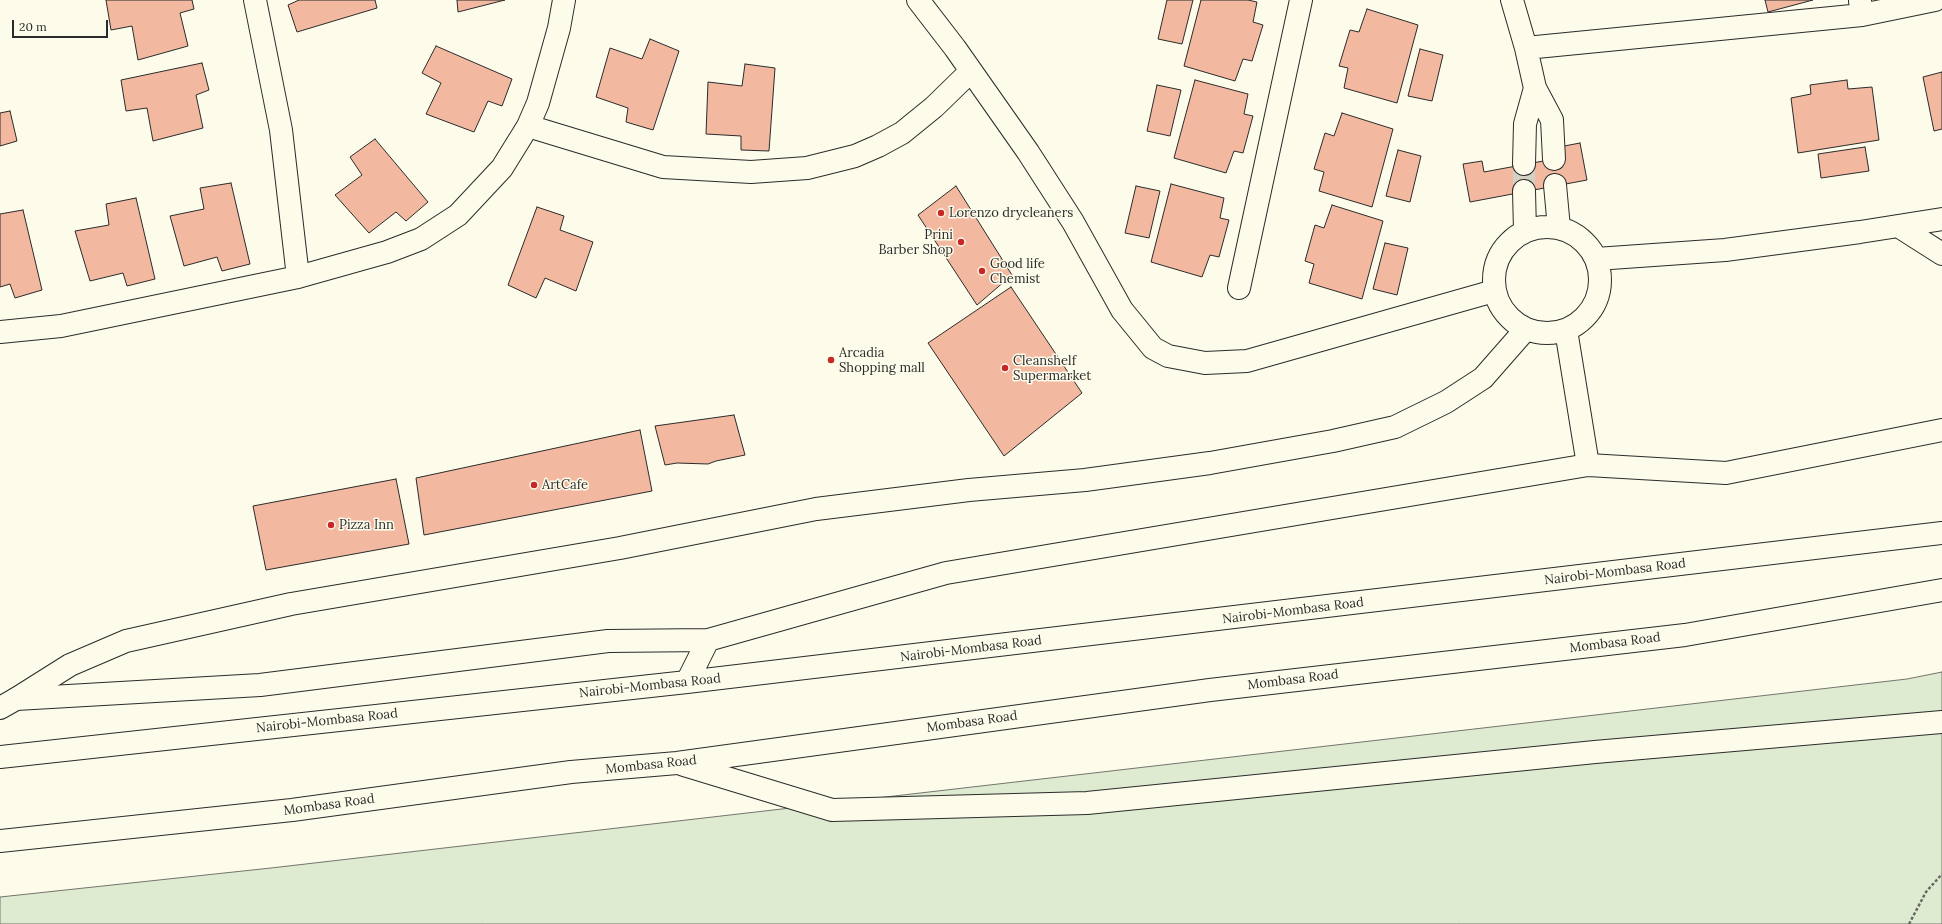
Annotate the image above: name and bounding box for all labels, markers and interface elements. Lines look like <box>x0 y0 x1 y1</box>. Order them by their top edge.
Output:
scale bar <box>14 12 110 38</box>
text: 20 m <box>19 19 47 34</box>
place label: Lorenzo drycleaners <box>949 205 1073 221</box>
marker: Lorenzo drycleaners <box>936 208 946 218</box>
place label: Prini Barber Shop <box>878 227 953 258</box>
marker: Prini Barber Shop <box>956 237 966 247</box>
place label: Good life Chemist <box>990 256 1045 287</box>
marker: Good life Chemist <box>977 266 987 276</box>
place label: Arcadia Shopping mall <box>839 345 925 376</box>
place label: Cleanshelf Supermarket <box>1013 353 1091 384</box>
marker: Arcadia Shopping mall <box>826 355 836 365</box>
marker: Cleanshelf Supermarket <box>1000 363 1010 373</box>
place label: ArtCafe <box>542 477 588 493</box>
marker: ArtCafe <box>529 480 539 490</box>
place label: Pizza Inn <box>339 517 394 533</box>
marker: Pizza Inn <box>326 520 336 530</box>
street label: Nairobi-Mombasa Road <box>1543 556 1687 588</box>
street label: Nairobi-Mombasa Road <box>1221 595 1365 627</box>
street label: Mombasa Road <box>1569 630 1661 656</box>
street label: Nairobi-Mombasa Road <box>899 633 1043 665</box>
street label: Mombasa Road <box>1247 667 1339 693</box>
street label: Nairobi-Mombasa Road <box>578 671 722 701</box>
street label: Nairobi-Mombasa Road <box>255 706 399 736</box>
street label: Mombasa Road <box>926 708 1018 736</box>
street label: Mombasa Road <box>605 752 697 778</box>
street label: Mombasa Road <box>283 791 375 819</box>

